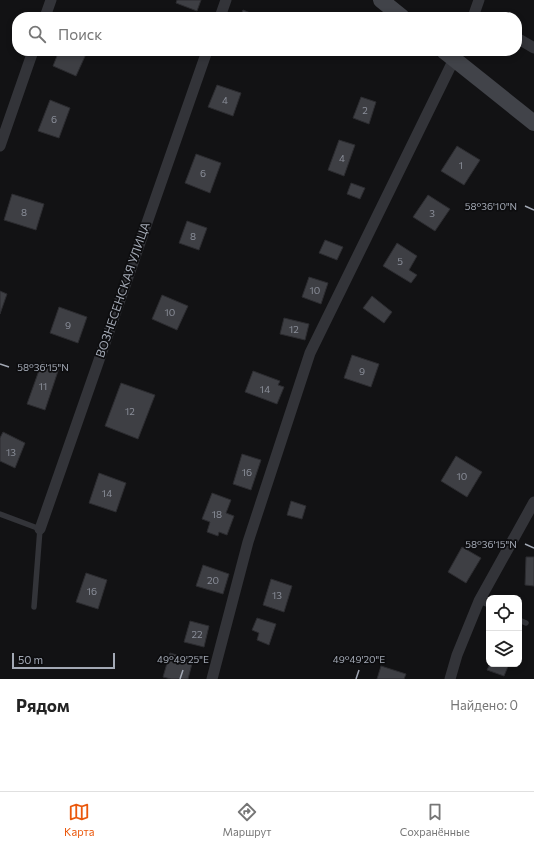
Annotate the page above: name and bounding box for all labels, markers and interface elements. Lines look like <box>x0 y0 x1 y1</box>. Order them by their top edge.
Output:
search box <box>12 12 522 56</box>
icon: search <box>26 23 48 45</box>
text: Поиск <box>58 25 102 43</box>
house number: 4 <box>222 94 228 106</box>
house number: 2 <box>362 104 368 116</box>
house number: 6 <box>51 113 57 125</box>
house number: 4 <box>339 152 345 164</box>
house number: 1 <box>459 159 463 171</box>
house number: 6 <box>200 167 206 179</box>
text: 58°36'10"N <box>465 200 517 212</box>
house number: 8 <box>21 206 27 218</box>
house number: 3 <box>429 207 435 219</box>
street label: ВОЗНЕСЕНСКАЯ УЛИЦА <box>92 220 152 359</box>
house number: 8 <box>190 230 196 242</box>
house number: 5 <box>397 255 403 267</box>
house number: 10 <box>310 284 320 296</box>
house number: 10 <box>165 306 175 318</box>
house number: 9 <box>65 319 71 331</box>
house number: 12 <box>289 323 299 335</box>
text: 58°36'15"N <box>17 361 69 373</box>
house number: 9 <box>359 365 365 377</box>
house number: 11 <box>39 380 47 392</box>
house number: 14 <box>260 383 270 395</box>
house number: 12 <box>125 405 135 417</box>
house number: 13 <box>6 446 16 458</box>
house number: 16 <box>242 466 252 478</box>
house number: 10 <box>457 470 467 482</box>
house number: 14 <box>102 487 112 499</box>
house number: 18 <box>212 508 222 520</box>
text: 58°36'15"N <box>465 538 517 550</box>
house number: 20 <box>207 574 219 586</box>
house number: 16 <box>87 585 97 597</box>
house number: 13 <box>272 589 282 601</box>
map controls <box>486 595 522 667</box>
button: locate <box>486 595 522 631</box>
house number: 22 <box>191 628 203 640</box>
button: layers <box>486 631 522 667</box>
scale bar <box>12 651 115 670</box>
text: 50 m <box>18 653 43 666</box>
text: 49°49'25"E <box>157 653 209 665</box>
text: 49°49'20"E <box>333 653 385 665</box>
text: Рядом <box>16 695 70 716</box>
text: Найдено: 0 <box>450 697 518 713</box>
tab: Карта <box>64 801 94 838</box>
tab: Маршрут <box>223 801 271 838</box>
tab: Сохранённые <box>400 801 470 838</box>

